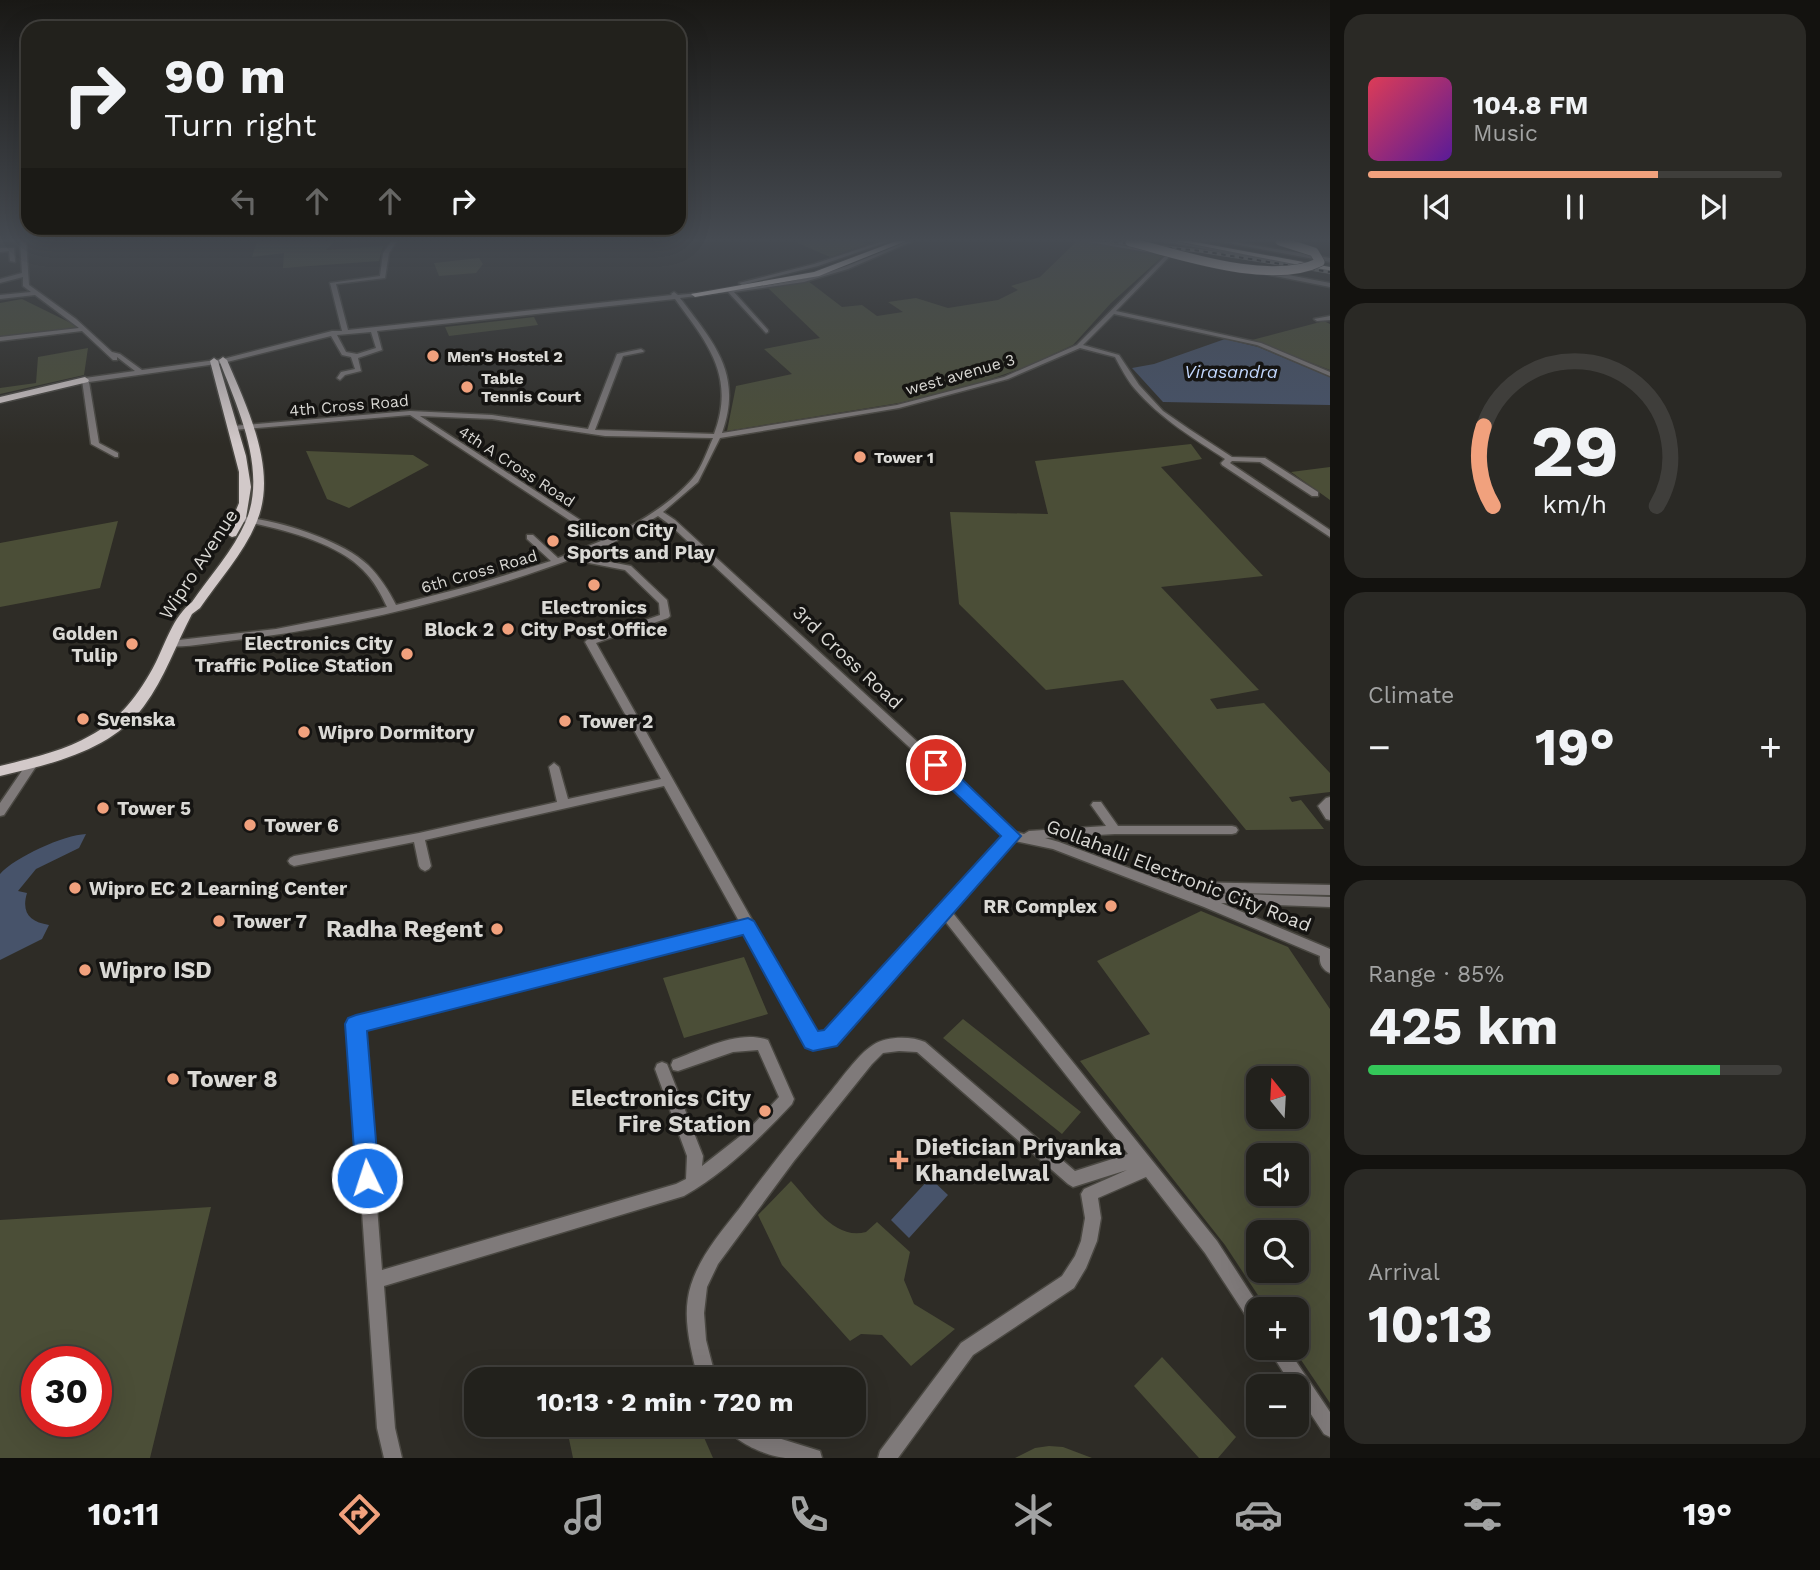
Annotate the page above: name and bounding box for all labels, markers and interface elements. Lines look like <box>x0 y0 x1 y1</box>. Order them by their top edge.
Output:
text: 90 m <box>164 47 286 105</box>
icon: right <box>49 49 140 140</box>
text: 104.8 FM <box>1473 90 1588 120</box>
text: Turn right <box>164 106 316 144</box>
text: Music <box>1473 120 1538 147</box>
icon: left <box>225 182 263 220</box>
icon: ahead <box>298 182 336 220</box>
icon: ahead <box>371 182 409 220</box>
icon: right <box>444 182 482 220</box>
icon: previous <box>1418 188 1456 226</box>
icon: pause <box>1556 188 1594 226</box>
icon: next <box>1694 188 1732 226</box>
place label: Men's Hostel 2 <box>447 347 563 366</box>
marker: Men's Hostel 2 <box>425 348 441 364</box>
street label: west avenue 3 <box>903 350 1017 399</box>
water label: Virasandra <box>1184 361 1278 382</box>
place label: Table Tennis Court <box>481 369 581 406</box>
marker: Table Tennis Court <box>459 379 475 395</box>
street label: 4th Cross Road <box>288 391 410 420</box>
text: 29 <box>1531 409 1619 495</box>
street label: 4th A Cross Road <box>455 422 578 511</box>
place label: Tower 1 <box>874 448 934 467</box>
marker: Tower 1 <box>852 449 868 465</box>
text: km/h <box>1543 490 1607 519</box>
street label: Wipro Avenue <box>154 505 243 624</box>
place label: Silicon City Sports and Play <box>567 519 715 564</box>
marker: Silicon City Sports and Play <box>545 533 561 549</box>
street label: 6th Cross Road <box>419 546 539 597</box>
marker: Electronics City Post Office <box>586 577 602 593</box>
place label: Electronics City Post Office <box>521 596 667 641</box>
street label: 3rd Cross Road <box>788 601 907 714</box>
place label: Block 2 <box>424 618 494 641</box>
marker: Block 2 <box>500 621 516 637</box>
place label: Golden Tulip <box>52 622 118 667</box>
place label: Electronics City Traffic Police Station <box>194 632 393 677</box>
marker: Golden Tulip <box>124 636 140 652</box>
marker: Electronics City Traffic Police Station <box>399 646 415 662</box>
text: Climate <box>1368 682 1454 709</box>
place label: Svenska <box>97 708 175 731</box>
place label: Tower 2 <box>579 710 653 733</box>
marker: Svenska <box>75 711 91 727</box>
marker: Tower 2 <box>557 713 573 729</box>
text: 19° <box>1535 717 1615 778</box>
place label: Wipro Dormitory <box>318 721 475 744</box>
marker: Wipro Dormitory <box>296 724 312 740</box>
text: − <box>1368 725 1391 769</box>
text: + <box>1759 725 1782 769</box>
pin <box>906 735 966 795</box>
icon: arrive <box>917 746 955 784</box>
place label: Tower 5 <box>117 797 191 820</box>
marker: Tower 5 <box>95 800 111 816</box>
place label: Tower 6 <box>264 814 339 837</box>
street label: Gollahalli Electronic City Road <box>1043 814 1314 937</box>
marker: Tower 6 <box>242 817 258 833</box>
place label: Wipro EC 2 Learning Center <box>89 877 348 900</box>
marker: Wipro EC 2 Learning Center <box>67 880 83 896</box>
place label: RR Complex <box>983 895 1098 918</box>
marker: RR Complex <box>1103 898 1119 914</box>
place label: Tower 7 <box>233 910 307 933</box>
marker: Tower 7 <box>211 913 227 929</box>
place label: Radha Regent <box>326 916 483 943</box>
marker: Radha Regent <box>489 921 505 937</box>
place label: Wipro ISD <box>99 957 212 984</box>
text: Range · 85% <box>1368 961 1504 988</box>
marker: Wipro ISD <box>77 962 93 978</box>
text: 425 km <box>1368 996 1558 1057</box>
place label: Tower 8 <box>187 1066 278 1093</box>
north arrow <box>1246 1066 1309 1129</box>
map controls <box>1246 1066 1309 1437</box>
marker: Tower 8 <box>165 1071 181 1087</box>
place label: Electronics City Fire Station <box>571 1085 751 1138</box>
marker: Electronics City Fire Station <box>757 1103 773 1119</box>
place label: Dietician Priyanka Khandelwal <box>915 1134 1122 1187</box>
position arrow <box>330 1141 404 1215</box>
button: sound <box>1246 1143 1309 1206</box>
marker: Dietician Priyanka Khandelwal <box>889 1150 909 1170</box>
button: search <box>1246 1220 1309 1283</box>
text: Arrival <box>1368 1259 1440 1286</box>
text: 10:13 <box>1368 1294 1493 1355</box>
button: + <box>1246 1297 1309 1360</box>
speed limit sign: 30 <box>21 1346 112 1437</box>
button: − <box>1246 1374 1309 1437</box>
text: 10:13 · 2 min · 720 m <box>537 1387 793 1417</box>
icon: directions <box>335 1490 384 1539</box>
icon: music <box>560 1490 609 1539</box>
icon: phone <box>784 1490 833 1539</box>
icon: climate <box>1009 1490 1058 1539</box>
icon: car <box>1234 1490 1283 1539</box>
icon: filters <box>1458 1490 1507 1539</box>
text: 10:11 <box>88 1495 159 1533</box>
text: 19° <box>1683 1495 1732 1533</box>

